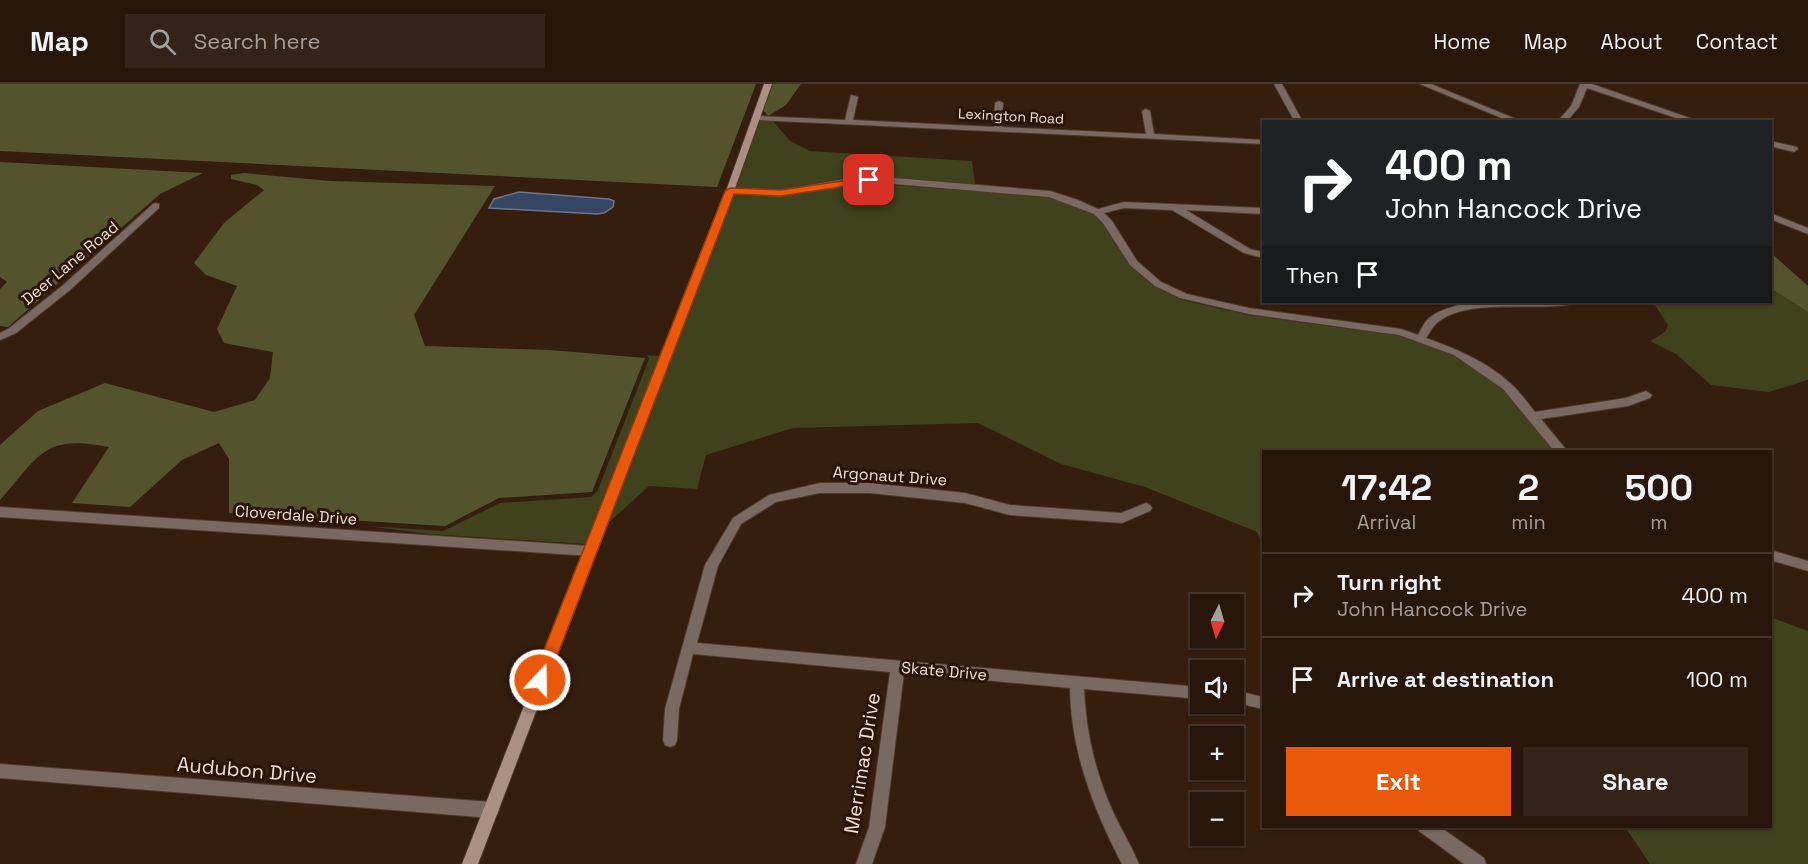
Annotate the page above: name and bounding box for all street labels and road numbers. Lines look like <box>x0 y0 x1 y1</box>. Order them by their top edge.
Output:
street label: Lexington Road <box>958 104 1064 128</box>
street label: Deer Lane Road <box>17 216 123 310</box>
street label: Argonaut Drive <box>832 462 948 490</box>
street label: Cloverdale Drive <box>234 500 358 530</box>
street label: Skate Drive <box>900 657 988 685</box>
street label: Merrimac Drive <box>838 691 886 835</box>
street label: Audubon Drive <box>176 751 318 789</box>

